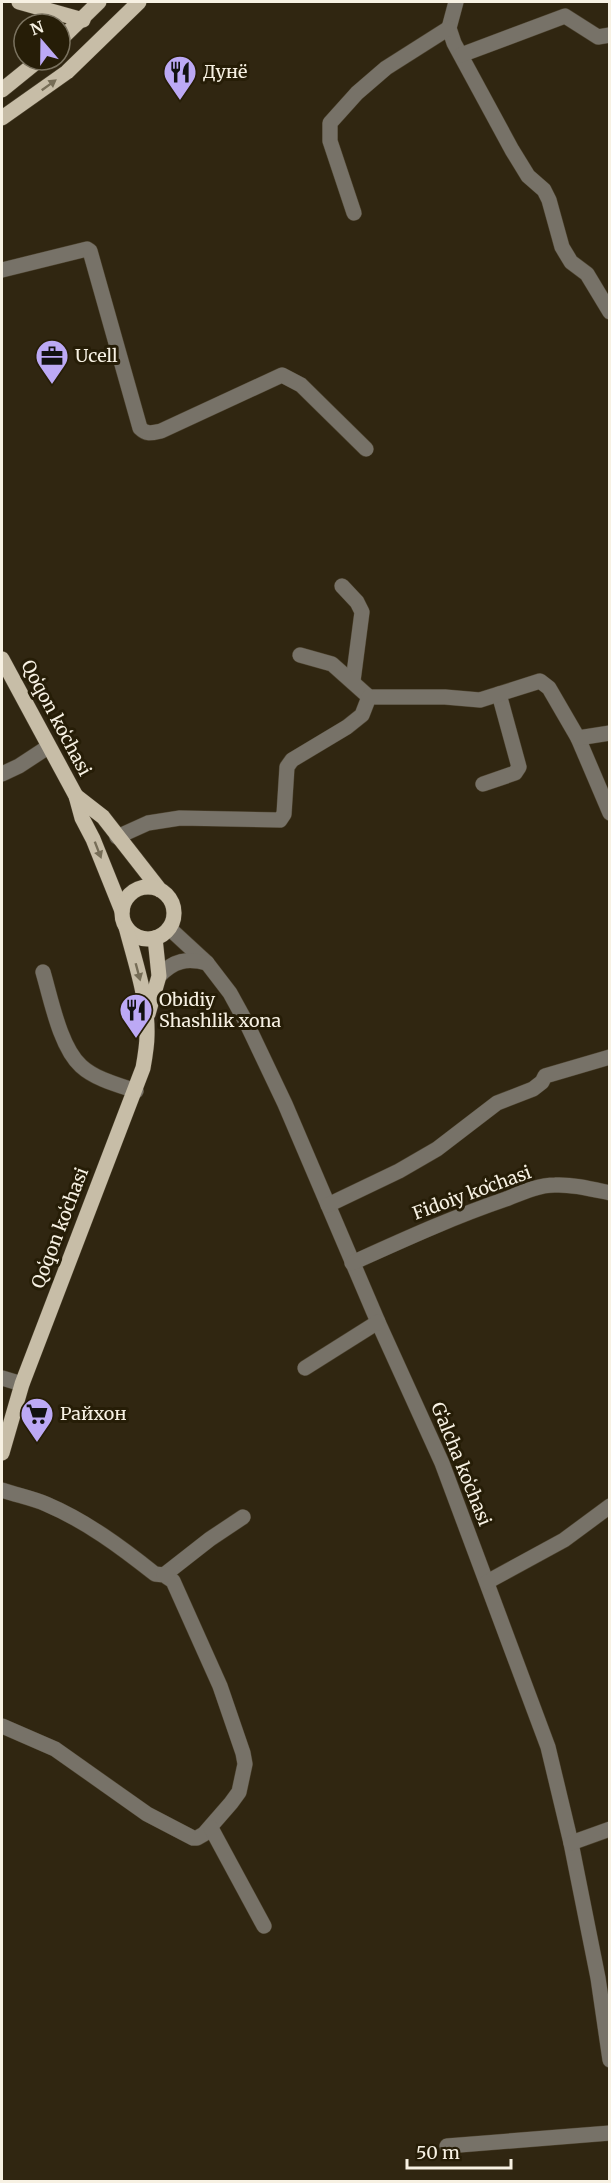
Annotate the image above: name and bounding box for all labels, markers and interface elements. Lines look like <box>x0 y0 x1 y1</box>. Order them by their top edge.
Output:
north arrow <box>12 12 72 72</box>
text: N <box>28 16 47 39</box>
restaurant icon: Дунё <box>162 54 198 101</box>
place label: Дунё <box>203 60 248 83</box>
one-way arrow <box>42 79 57 91</box>
office icon: Ucell <box>34 338 70 385</box>
place label: Ucell <box>75 344 118 367</box>
street label: Qoʻqon koʻchasi <box>16 656 97 780</box>
one-way arrow <box>94 841 103 859</box>
one-way arrow <box>133 963 143 981</box>
place label: Obidiy Shashlik xona <box>159 988 281 1032</box>
restaurant icon: Obidiy Shashlik xona <box>118 992 154 1039</box>
street label: Fidoiy koʻchasi <box>409 1160 534 1225</box>
street label: Qoʻqon koʻchasi <box>26 1164 93 1292</box>
supermarket icon: Райхон <box>19 1396 55 1443</box>
street label: Gʻalcha koʻchasi <box>426 1399 497 1529</box>
place label: Райхон <box>60 1402 127 1425</box>
scale bar <box>407 2132 510 2170</box>
text: 50 m <box>416 2141 460 2164</box>

